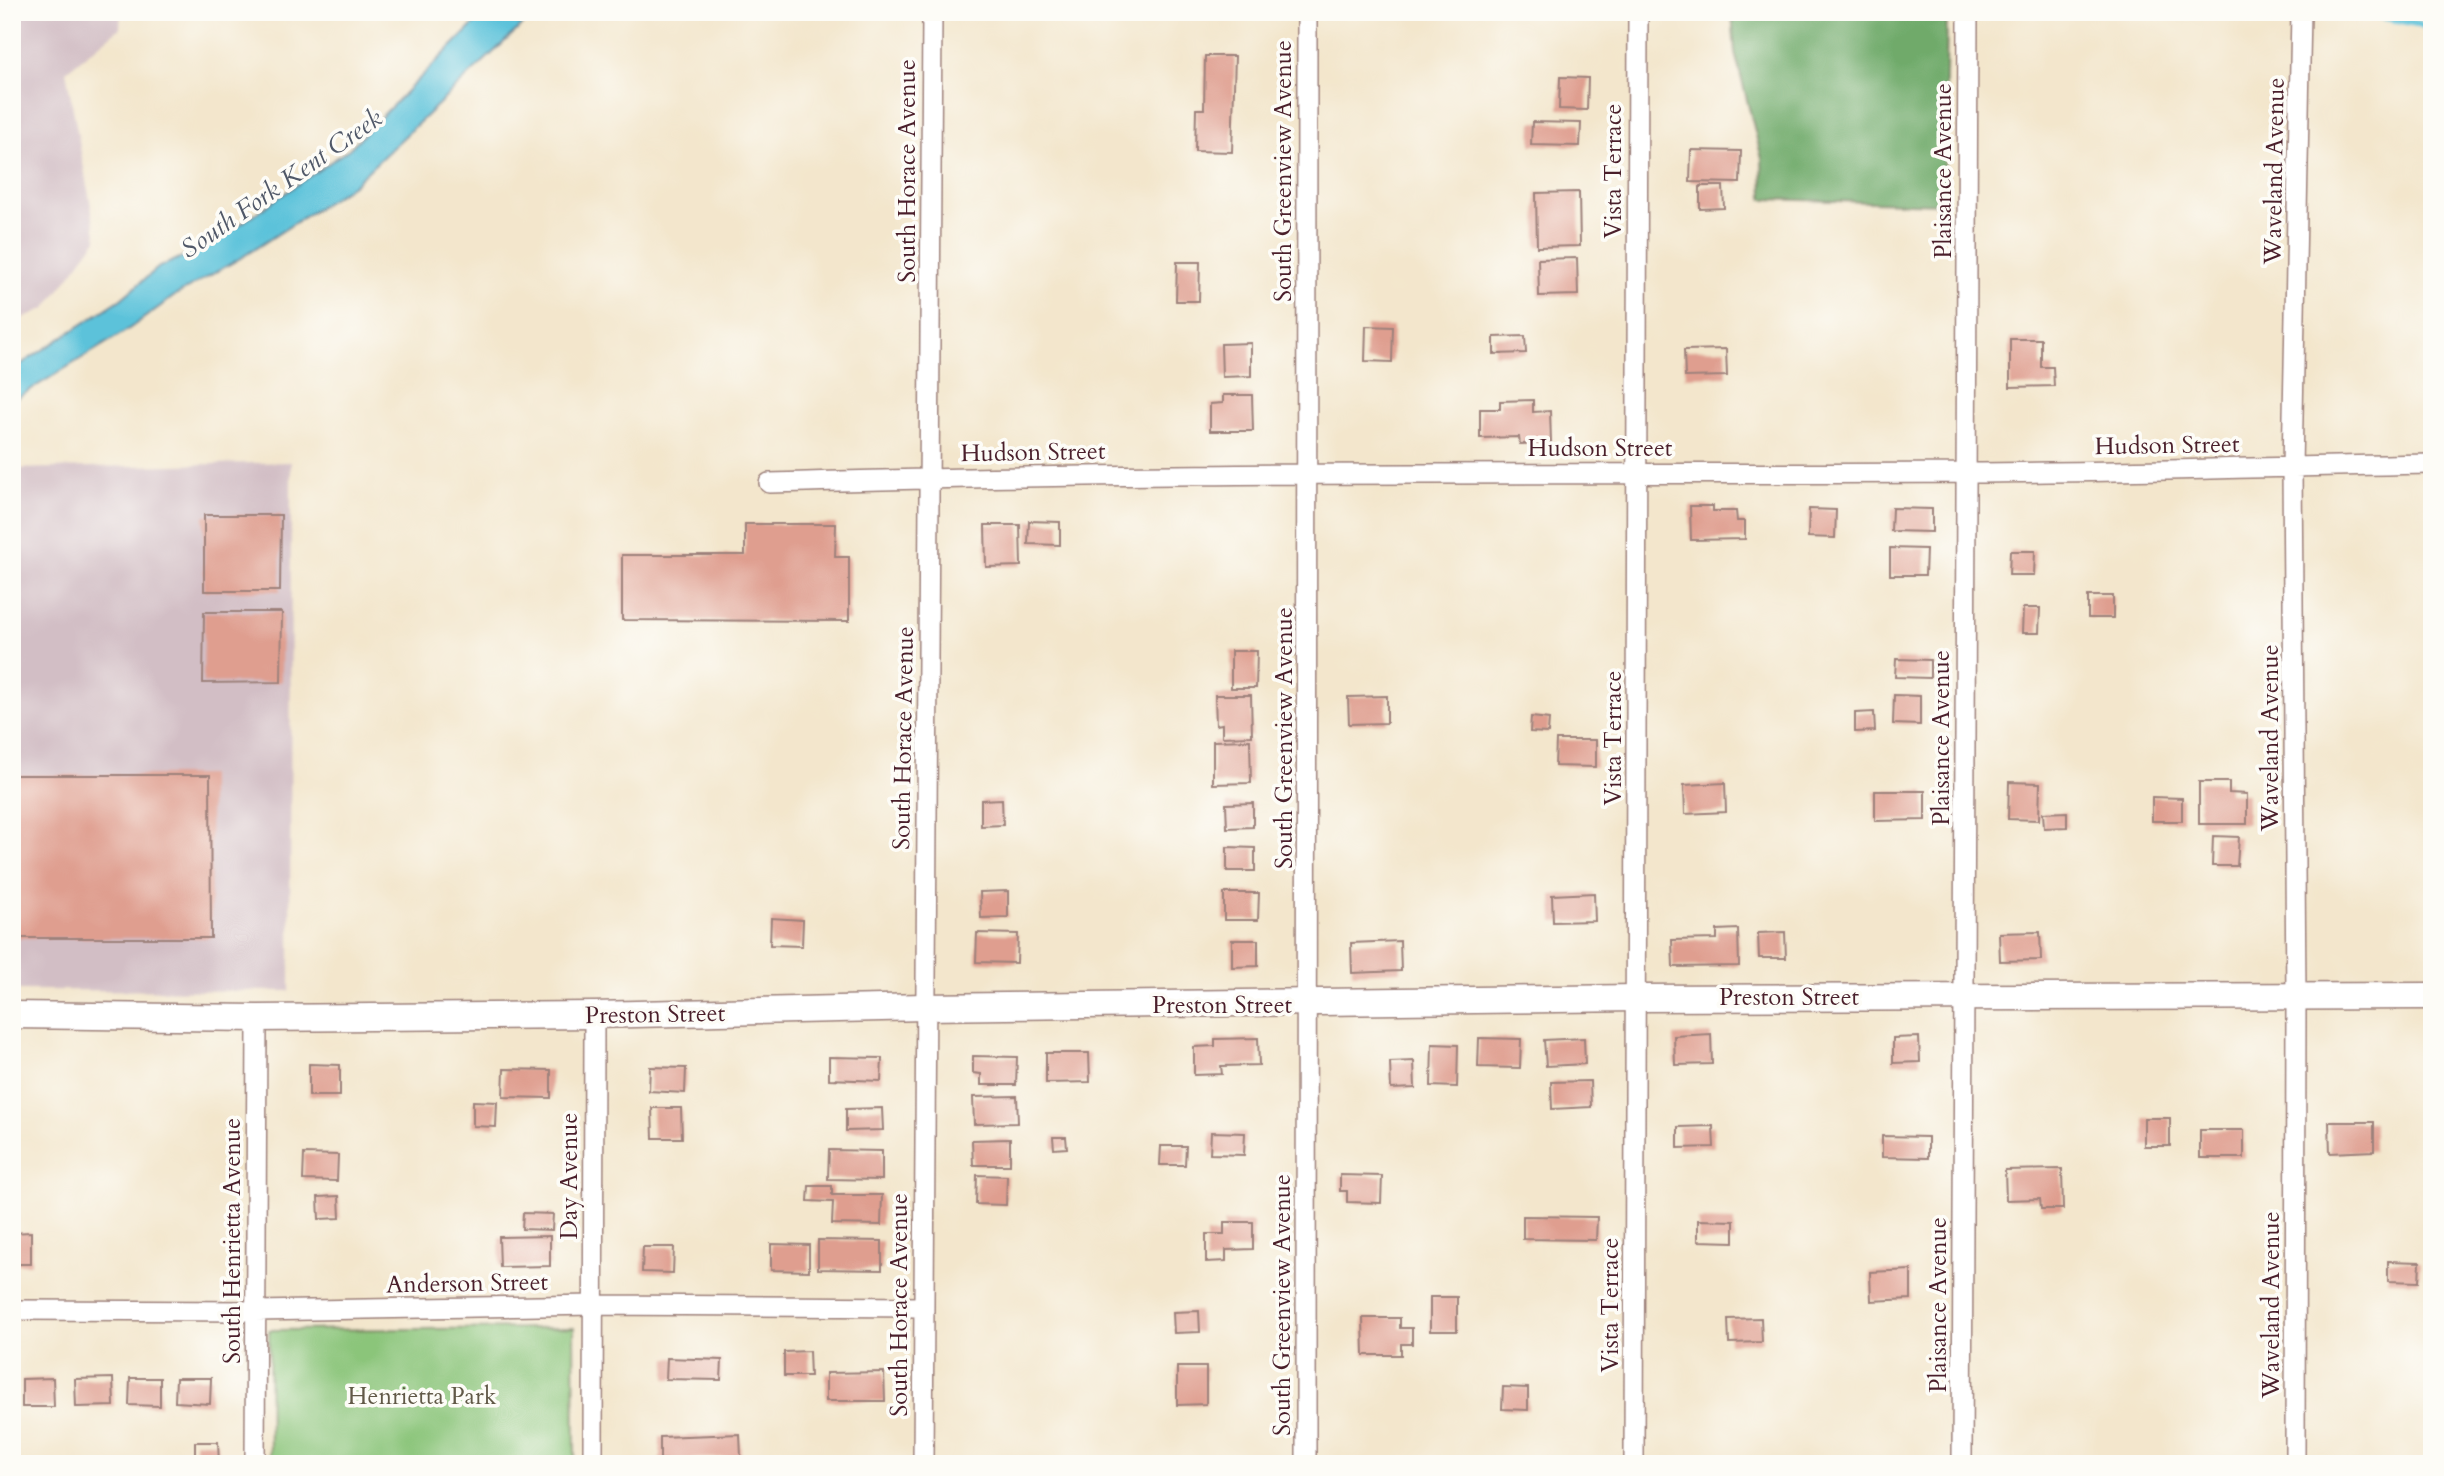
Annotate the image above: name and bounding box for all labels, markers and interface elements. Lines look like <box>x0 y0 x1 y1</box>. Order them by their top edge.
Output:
street label: South Greenview Avenue <box>1267 40 1300 302</box>
street label: South Horace Avenue <box>891 59 924 283</box>
street label: Waveland Avenue <box>2256 77 2293 266</box>
street label: Plaisance Avenue <box>1927 83 1960 259</box>
water label: South Fork Kent Creek <box>173 100 389 266</box>
street label: Vista Terrace <box>1597 103 1630 239</box>
street label: Hudson Street <box>2094 428 2240 463</box>
street label: Hudson Street <box>1528 432 1673 465</box>
street label: Hudson Street <box>960 435 1106 470</box>
street label: South Greenview Avenue <box>1268 607 1301 869</box>
street label: South Horace Avenue <box>885 626 922 850</box>
street label: Waveland Avenue <box>2254 644 2287 833</box>
street label: Plaisance Avenue <box>1925 650 1958 826</box>
street label: Vista Terrace <box>1597 670 1630 806</box>
street label: Preston Street <box>1719 981 1860 1014</box>
street label: Preston Street <box>1152 989 1293 1022</box>
street label: Preston Street <box>585 997 726 1032</box>
street label: Day Avenue <box>553 1113 586 1239</box>
street label: South Henrietta Avenue <box>216 1118 249 1364</box>
street label: South Greenview Avenue <box>1266 1174 1299 1436</box>
street label: South Horace Avenue <box>883 1193 916 1417</box>
street label: Waveland Avenue <box>2255 1211 2288 1400</box>
street label: Plaisance Avenue <box>1922 1217 1955 1393</box>
street label: Vista Terrace <box>1594 1237 1627 1373</box>
street label: Anderson Street <box>386 1266 549 1301</box>
park label: Henrietta Park <box>347 1380 497 1413</box>

